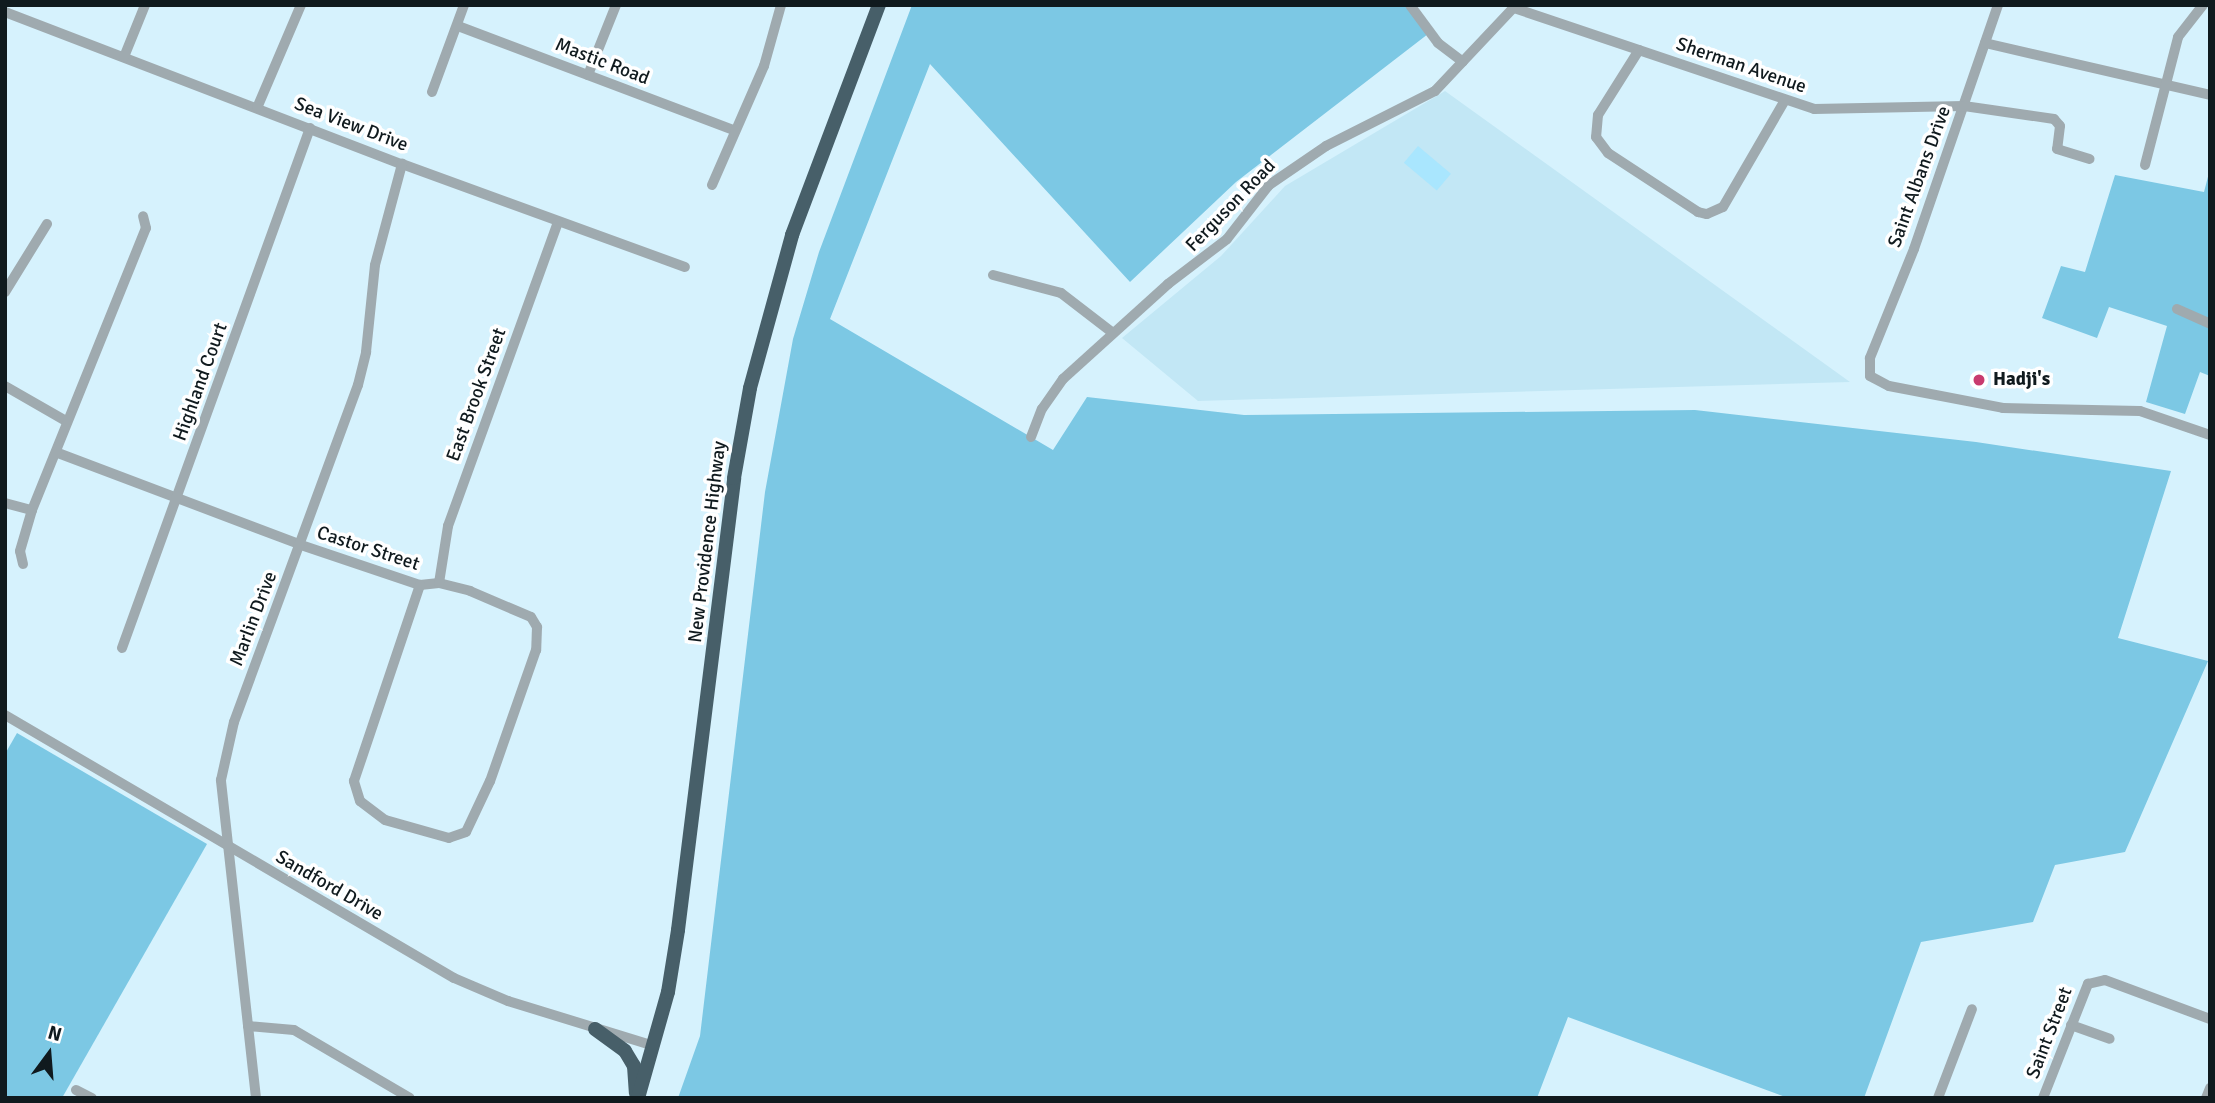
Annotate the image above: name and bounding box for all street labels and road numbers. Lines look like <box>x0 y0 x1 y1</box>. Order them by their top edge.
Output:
street label: Sherman Avenue <box>1673 33 1809 99</box>
street label: Mastic Road <box>552 34 652 90</box>
street label: Sea View Drive <box>291 93 411 157</box>
street label: Saint Albans Drive <box>1884 103 1956 251</box>
street label: Ferguson Road <box>1181 155 1281 257</box>
street label: Highland Court <box>169 320 233 444</box>
street label: East Brook Street <box>442 325 512 465</box>
street label: New Providence Highway <box>684 440 732 644</box>
street label: Castor Street <box>314 522 422 576</box>
street label: Marlin Drive <box>226 568 282 670</box>
street label: Sandford Drive <box>271 846 387 926</box>
street label: Saint Street <box>2022 984 2078 1082</box>

